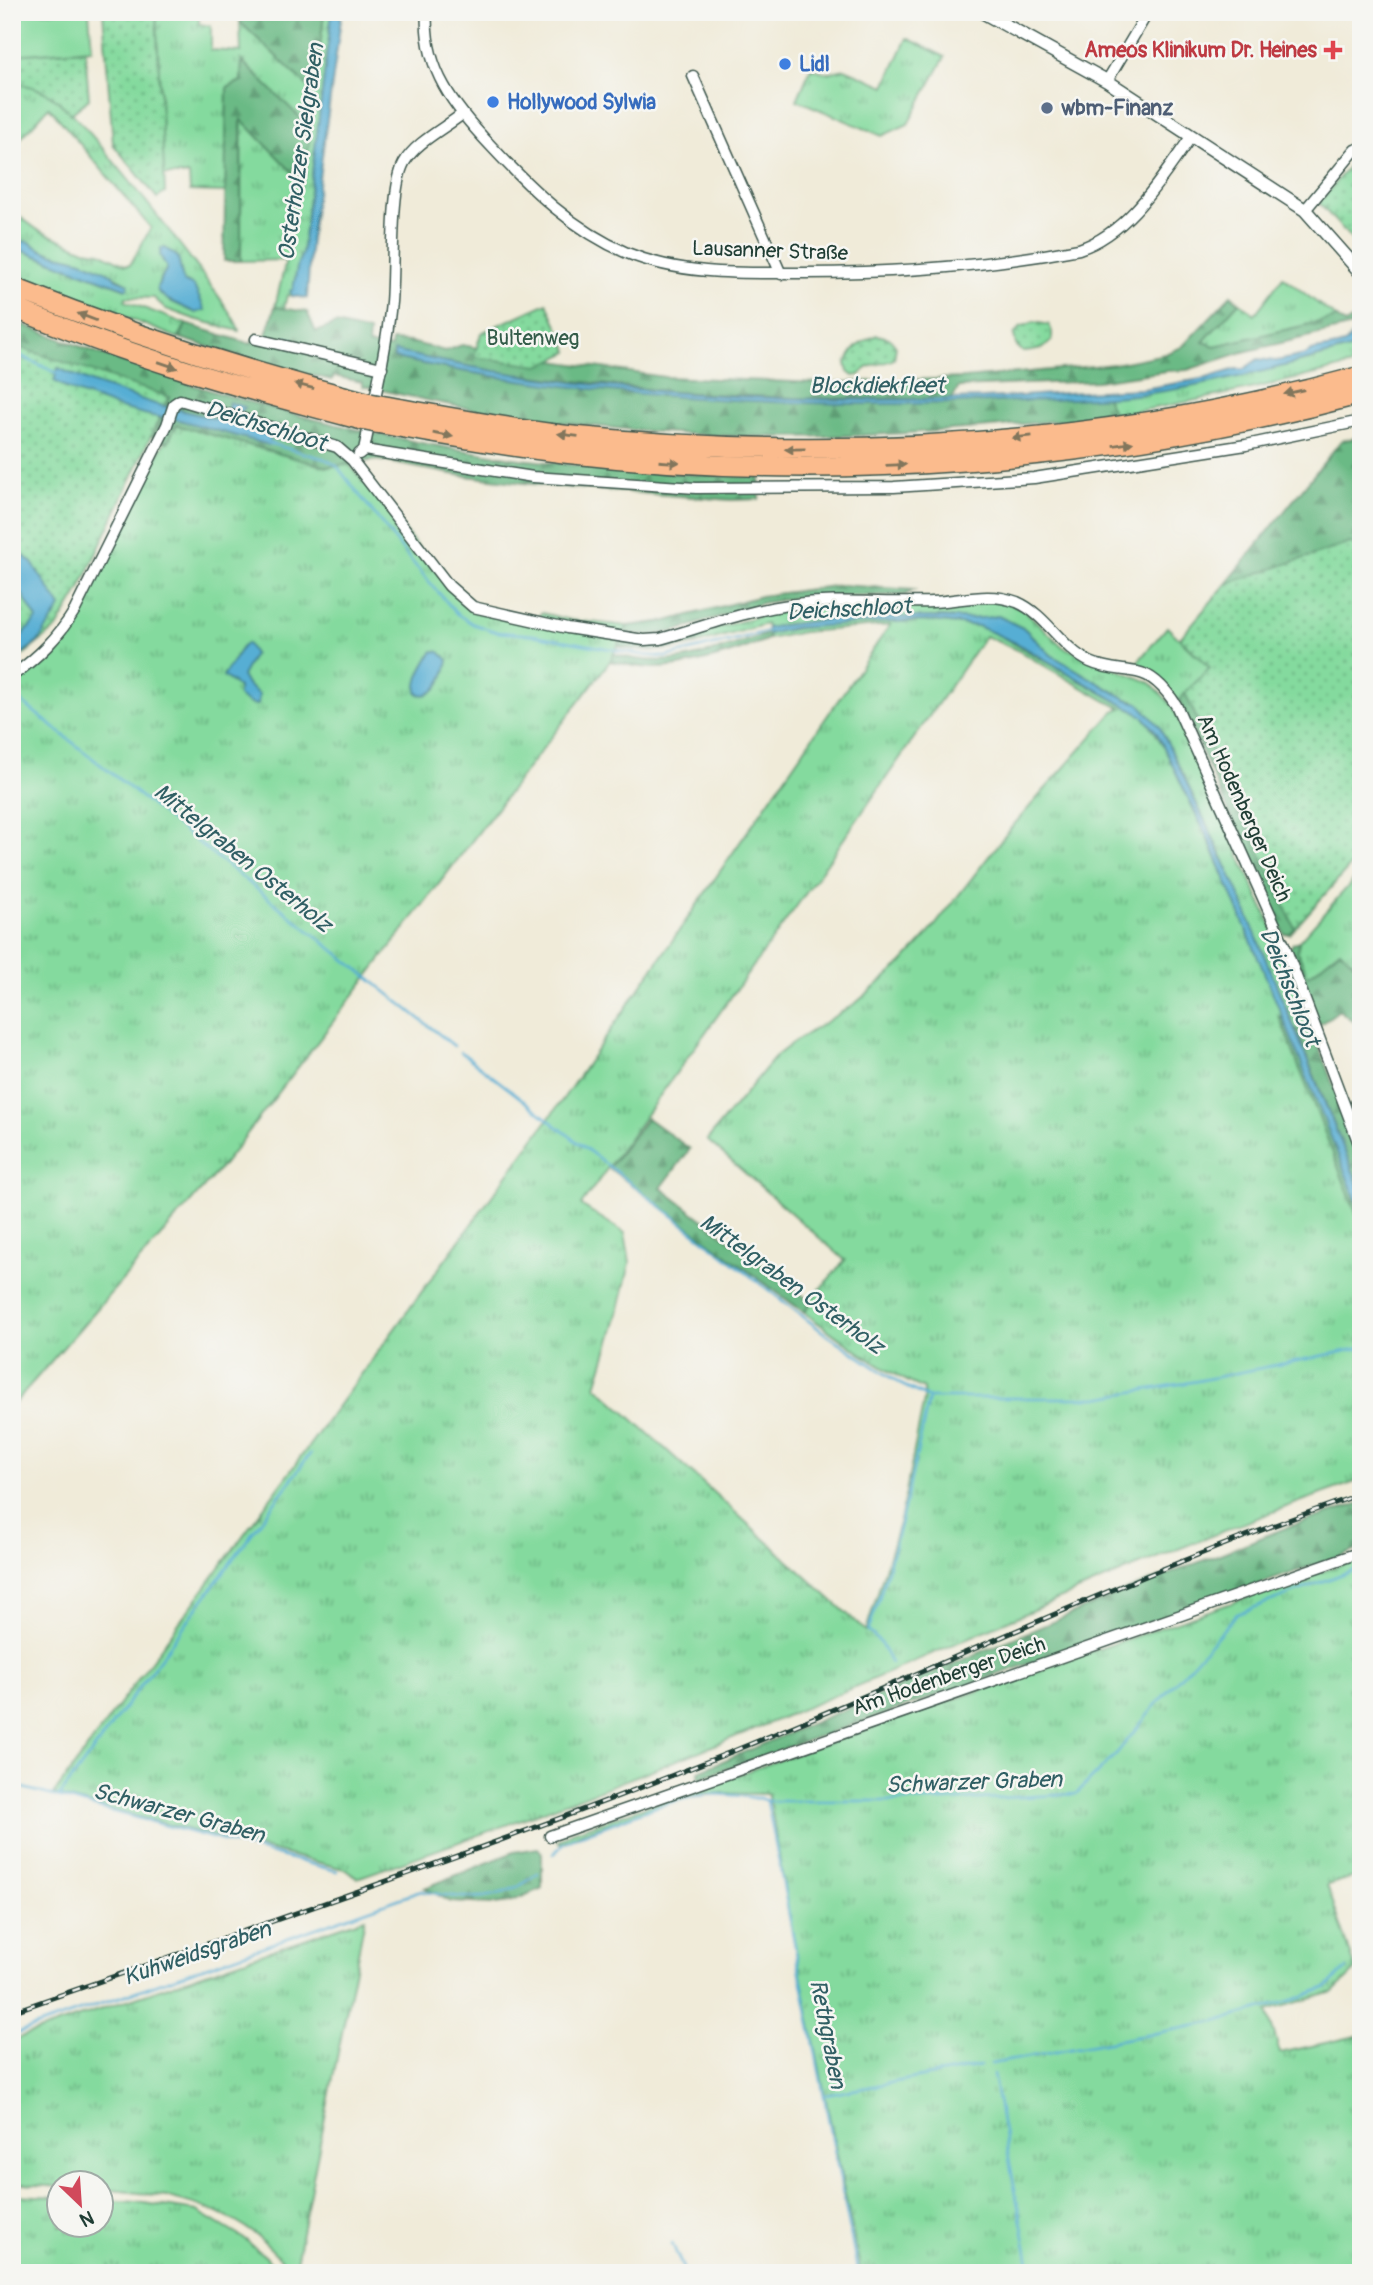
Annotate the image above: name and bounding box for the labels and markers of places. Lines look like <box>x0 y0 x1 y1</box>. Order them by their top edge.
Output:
place label: Ameos Klinikum Dr. Heines <box>1084 37 1318 64</box>
marker: Ameos Klinikum Dr. Heines <box>1323 40 1343 60</box>
place label: Lidl <box>799 51 830 78</box>
marker: Lidl <box>777 56 793 72</box>
place label: Hollywood Sylwia <box>507 89 656 116</box>
marker: Hollywood Sylwia <box>485 94 501 110</box>
place label: wbm-Finanz <box>1061 95 1173 122</box>
marker: wbm-Finanz <box>1039 100 1055 116</box>

